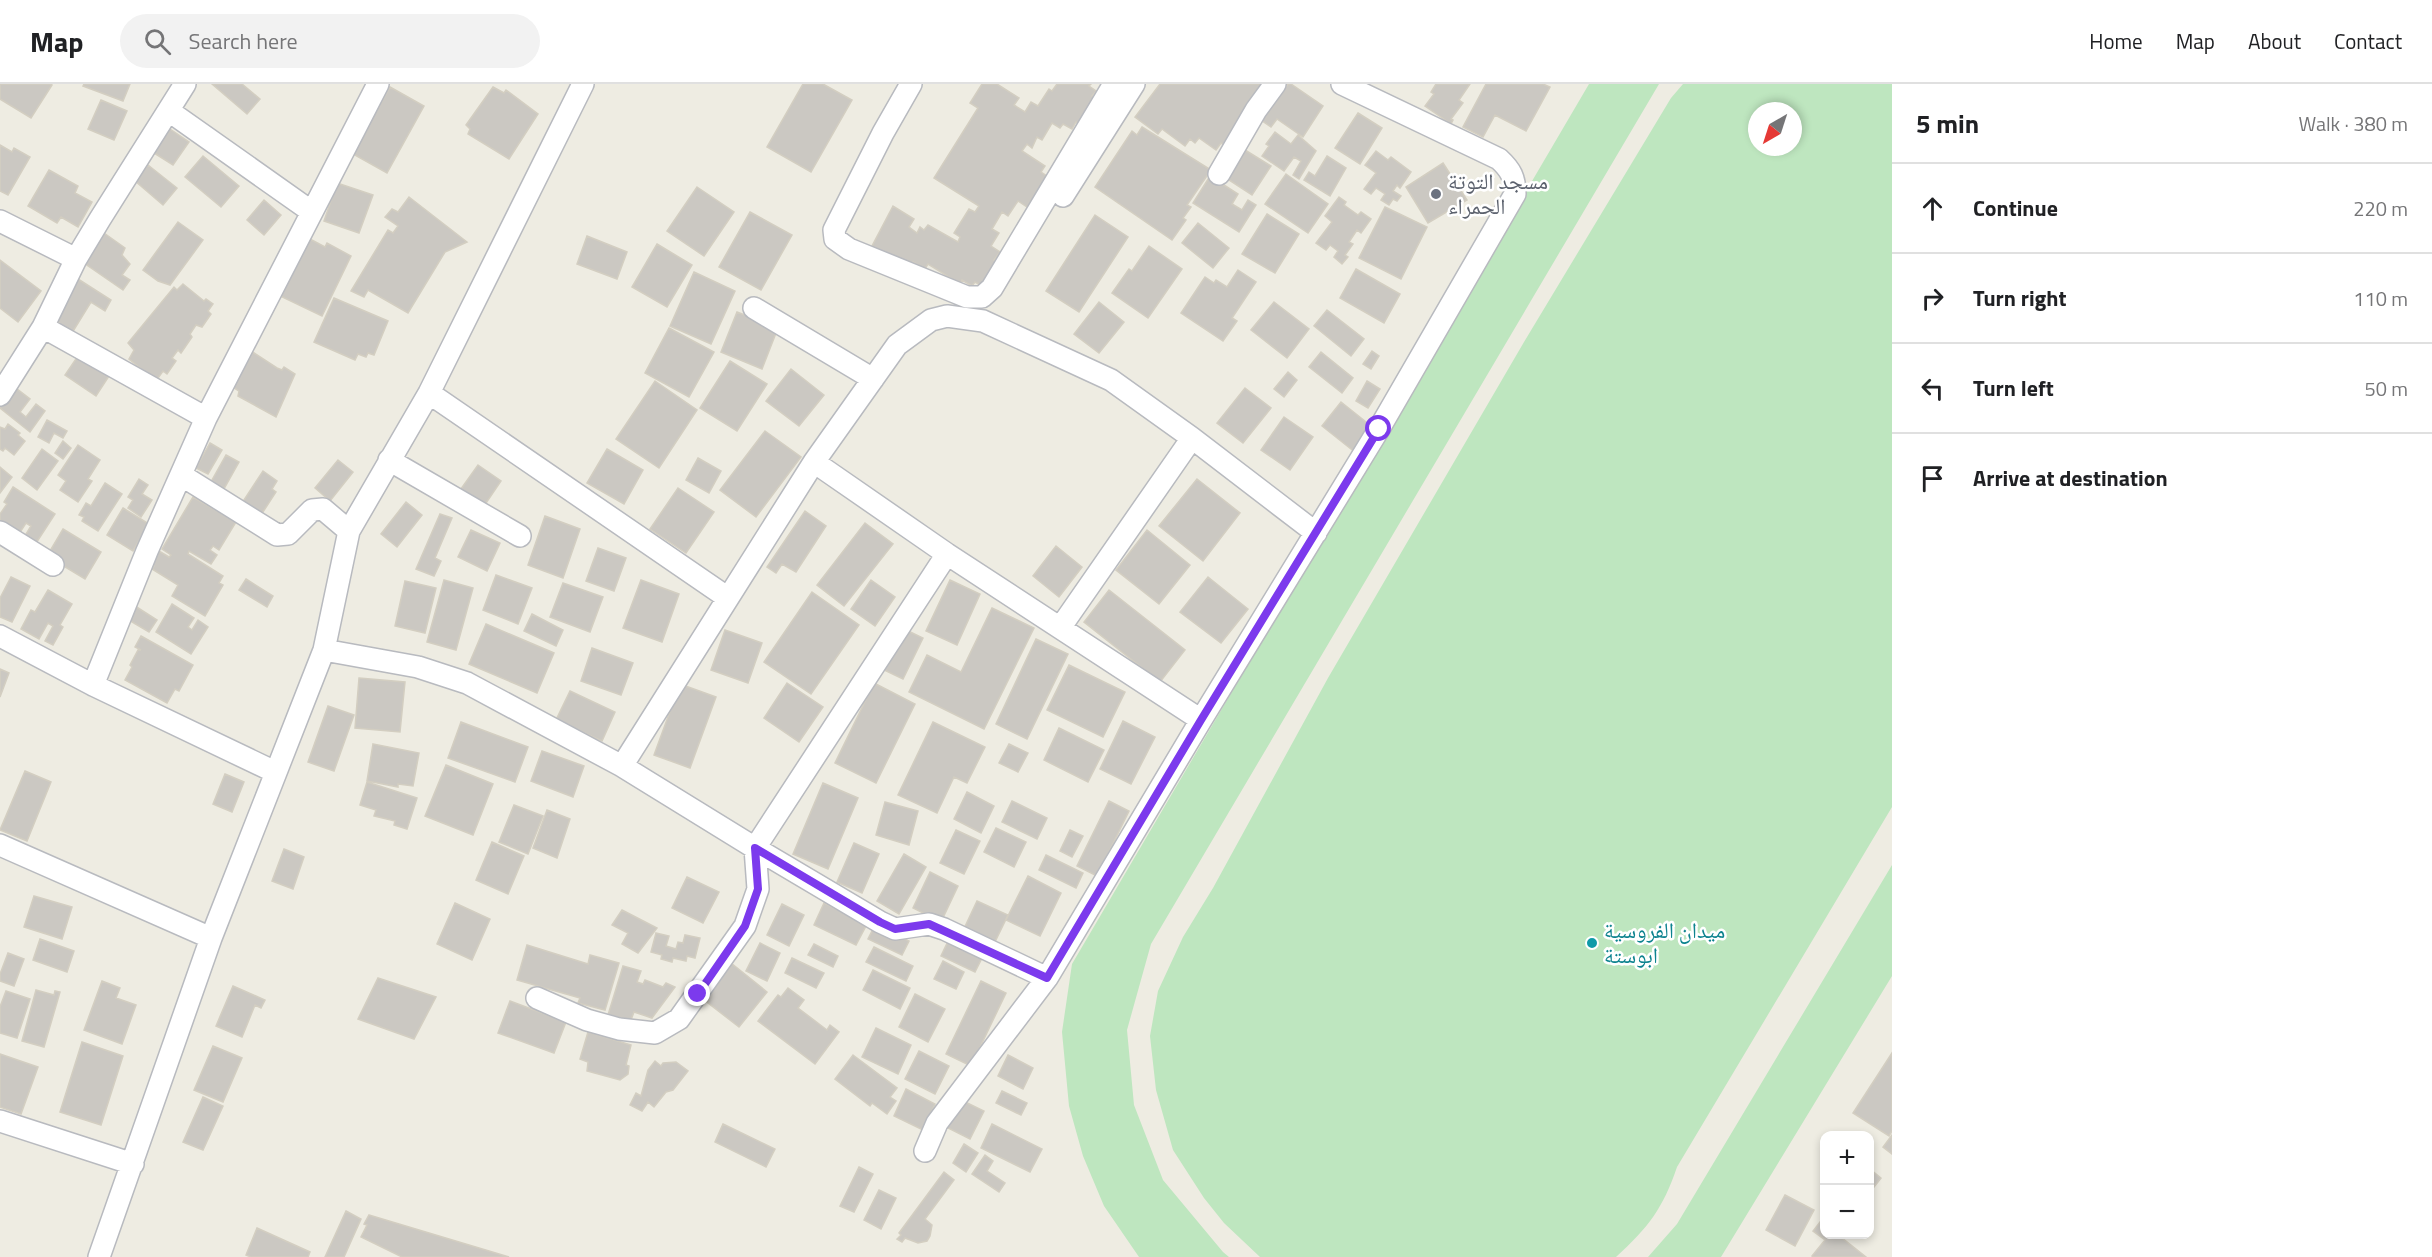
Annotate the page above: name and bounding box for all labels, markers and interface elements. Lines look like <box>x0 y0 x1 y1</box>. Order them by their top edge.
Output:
search box <box>120 14 540 68</box>
text: Map <box>30 20 84 63</box>
text: Search here <box>189 24 298 58</box>
icon: search <box>141 25 174 58</box>
text: Home <box>2089 25 2143 57</box>
text: Map <box>2176 25 2215 57</box>
text: About <box>2248 25 2301 57</box>
text: Contact <box>2334 25 2402 57</box>
north arrow <box>1748 102 1802 156</box>
text: 5 min <box>1916 104 1979 143</box>
text: Walk · 380 m <box>2299 108 2408 139</box>
place label: مسجد التوتة الحمراء <box>1448 164 1548 223</box>
marker: مسجد التوتة الحمراء <box>1429 187 1443 201</box>
text: Continue <box>1973 191 2058 225</box>
icon: ahead <box>1916 192 1949 225</box>
text: 220 m <box>2353 193 2408 224</box>
text: Turn right <box>1973 281 2067 315</box>
icon: right <box>1916 282 1949 315</box>
text: 110 m <box>2353 283 2408 314</box>
text: Turn left <box>1973 371 2054 405</box>
icon: left <box>1916 372 1949 405</box>
text: 50 m <box>2364 373 2408 404</box>
route start <box>1365 415 1391 441</box>
text: Arrive at destination <box>1973 461 2168 495</box>
icon: arrive <box>1916 462 1949 495</box>
place label: ميدان الفروسية ابوستة <box>1604 913 1725 972</box>
marker: ميدان الفروسية ابوستة <box>1585 936 1599 950</box>
route end <box>684 980 710 1006</box>
map controls <box>1820 1131 1874 1239</box>
button: + <box>1820 1131 1874 1185</box>
button: − <box>1820 1185 1874 1239</box>

